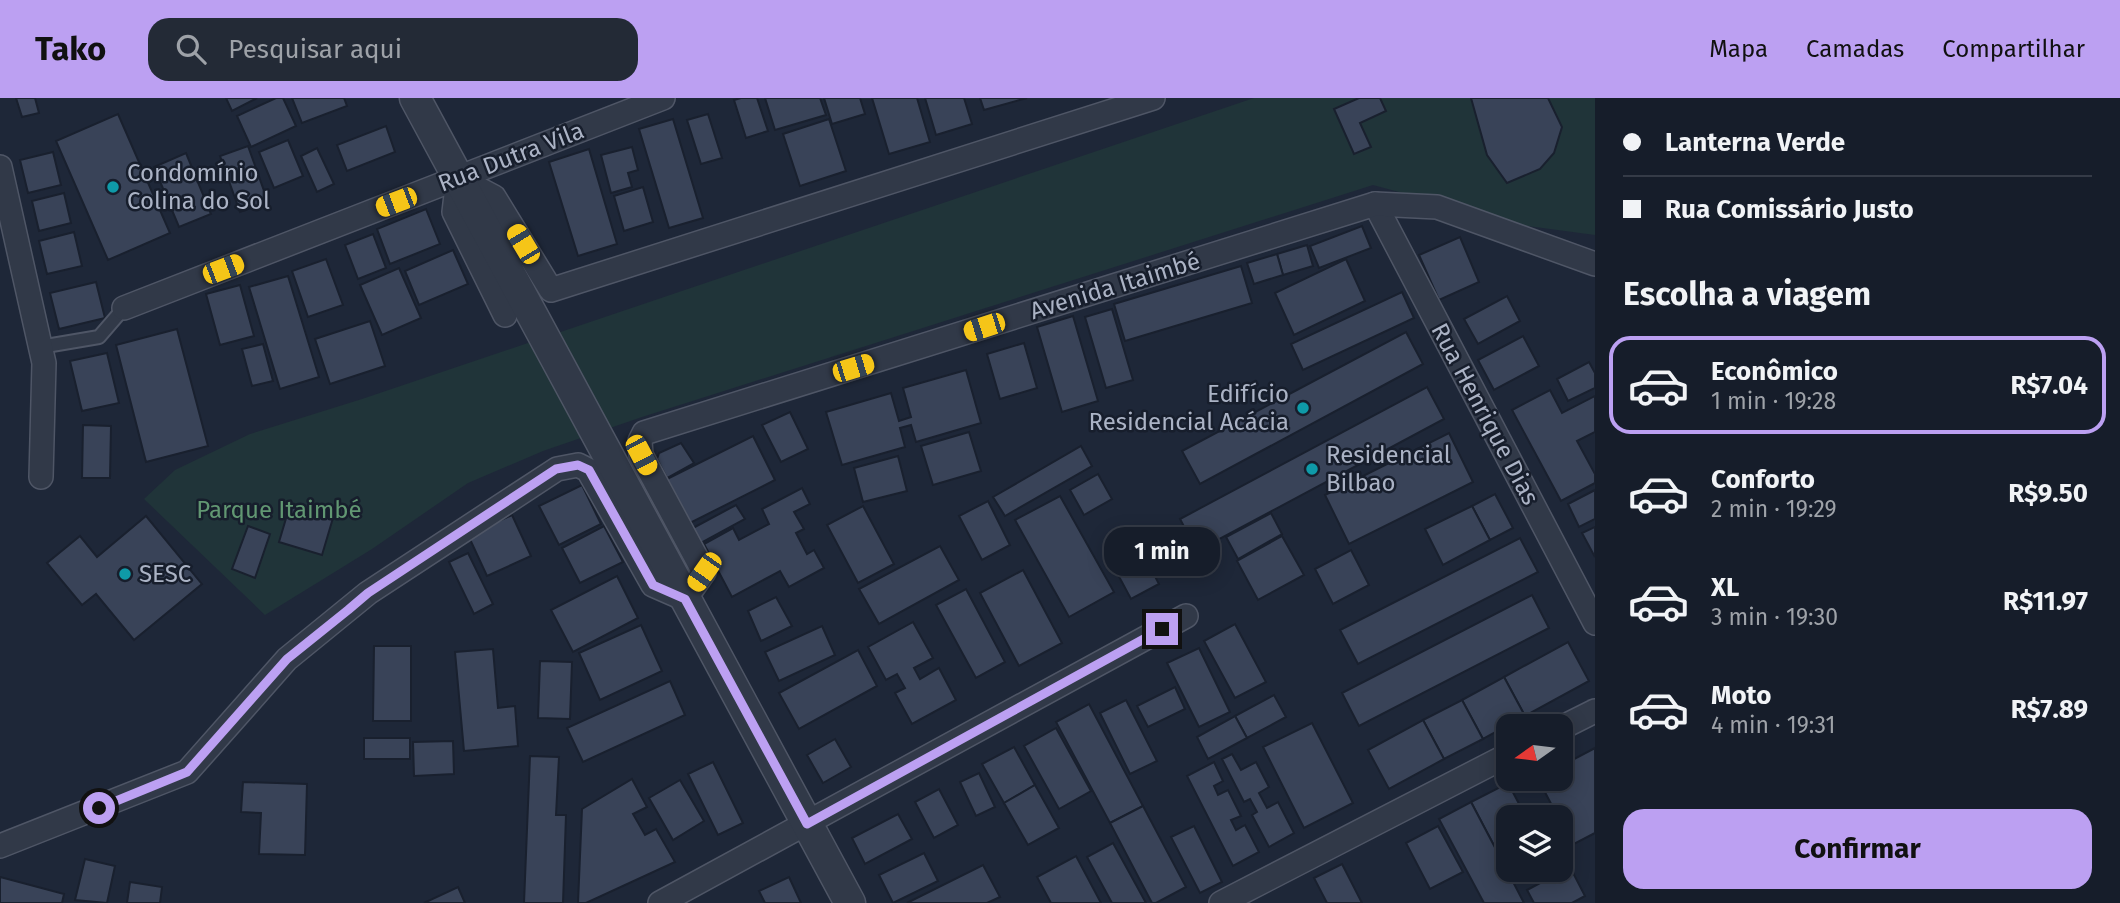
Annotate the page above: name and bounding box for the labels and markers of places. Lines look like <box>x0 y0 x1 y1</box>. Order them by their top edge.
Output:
place label: Condomínio Colina do Sol <box>127 159 270 215</box>
marker: Condomínio Colina do Sol <box>105 179 121 195</box>
place label: Edifício Residencial Acácia <box>1089 380 1289 436</box>
marker: Edifício Residencial Acácia <box>1295 400 1311 416</box>
place label: Residencial Bilbao <box>1326 441 1451 497</box>
marker: Residencial Bilbao <box>1304 461 1320 477</box>
place label: SESC <box>139 560 191 588</box>
marker: SESC <box>117 566 133 582</box>

